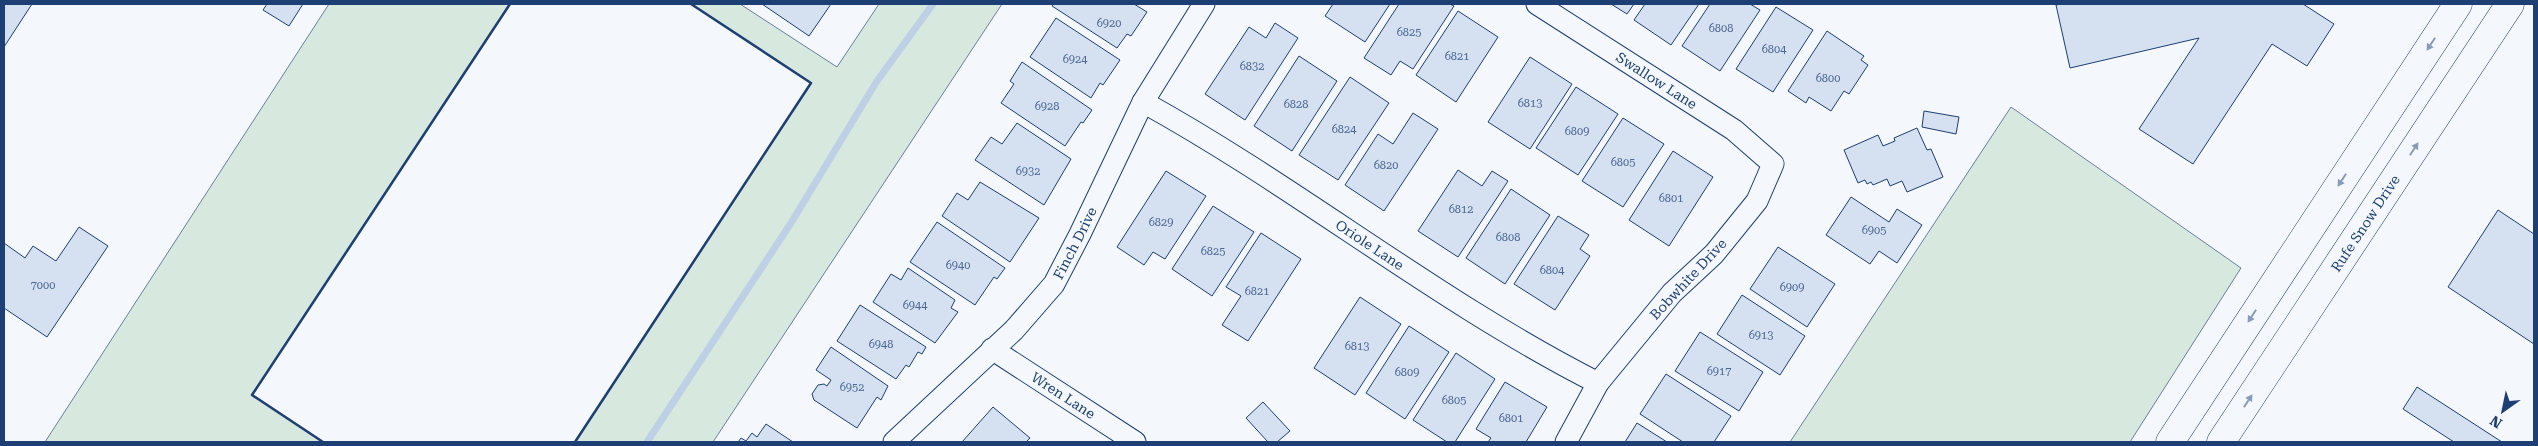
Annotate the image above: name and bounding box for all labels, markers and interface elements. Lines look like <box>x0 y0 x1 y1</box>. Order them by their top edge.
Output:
house number: 6920 <box>1097 17 1121 30</box>
house number: 6808 <box>1709 22 1733 35</box>
house number: 6825 <box>1397 26 1421 39</box>
one-way arrow <box>2426 38 2436 51</box>
house number: 6804 <box>1762 43 1787 56</box>
street label: Swallow Lane <box>1613 49 1700 112</box>
house number: 6821 <box>1445 50 1469 63</box>
house number: 6924 <box>1063 53 1088 66</box>
house number: 6832 <box>1240 60 1264 73</box>
house number: 6800 <box>1816 72 1840 85</box>
house number: 6813 <box>1518 97 1542 110</box>
house number: 6828 <box>1284 98 1308 111</box>
house number: 6928 <box>1035 100 1059 113</box>
house number: 6824 <box>1332 123 1357 136</box>
house number: 6809 <box>1565 125 1589 138</box>
one-way arrow <box>2409 142 2419 155</box>
house number: 6805 <box>1611 156 1635 169</box>
house number: 6820 <box>1374 159 1398 172</box>
house number: 6932 <box>1016 165 1040 178</box>
street label: Rufe Snow Drive <box>2328 172 2403 275</box>
one-way arrow <box>2337 173 2346 187</box>
house number: 6801 <box>1659 192 1683 205</box>
house number: 6812 <box>1449 203 1473 216</box>
street label: Finch Drive <box>1050 204 1100 282</box>
house number: 6829 <box>1149 216 1173 229</box>
street label: Oriole Lane <box>1332 216 1407 273</box>
house number: 6905 <box>1862 224 1886 237</box>
house number: 6808 <box>1496 231 1520 244</box>
street label: Bobwhite Drive <box>1646 235 1730 323</box>
house number: 6825 <box>1201 245 1225 258</box>
house number: 6940 <box>946 259 970 272</box>
house number: 6804 <box>1540 264 1565 277</box>
house number: 7000 <box>31 279 55 292</box>
house number: 6909 <box>1780 281 1804 294</box>
house number: 6821 <box>1245 285 1269 298</box>
house number: 6944 <box>903 299 928 312</box>
one-way arrow <box>2247 309 2257 323</box>
house number: 6913 <box>1749 329 1773 342</box>
house number: 6948 <box>869 338 893 351</box>
house number: 6813 <box>1345 340 1369 353</box>
house number: 6917 <box>1707 365 1731 378</box>
house number: 6809 <box>1395 366 1419 379</box>
street label: Wren Lane <box>1028 369 1098 422</box>
house number: 6952 <box>840 381 864 394</box>
north arrow <box>2478 386 2528 436</box>
house number: 6805 <box>1442 394 1466 407</box>
one-way arrow <box>2243 395 2253 408</box>
house number: 6801 <box>1499 412 1523 425</box>
text: N <box>2487 412 2505 432</box>

